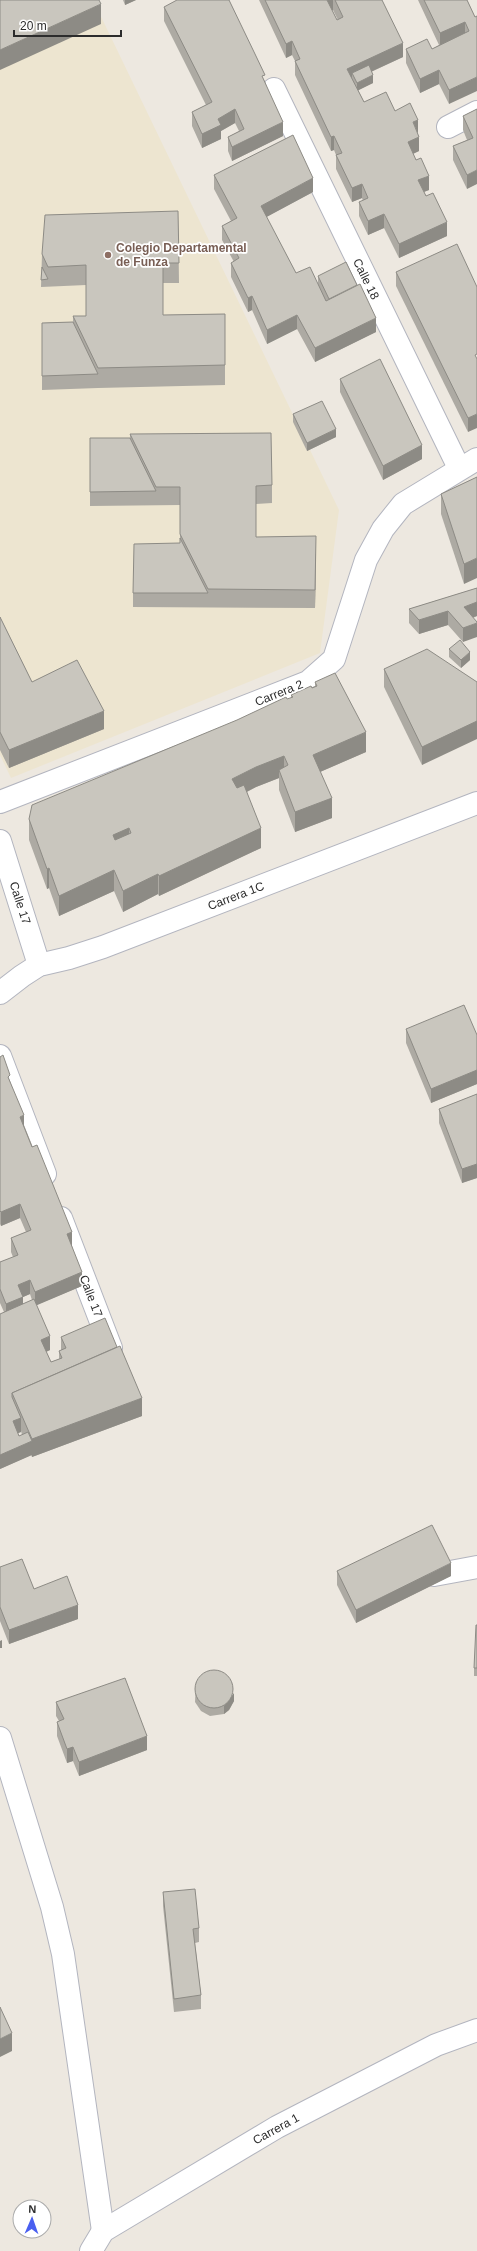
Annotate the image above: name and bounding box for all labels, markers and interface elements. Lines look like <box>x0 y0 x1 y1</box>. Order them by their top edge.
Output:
scale bar <box>14 12 121 38</box>
text: 20 m <box>20 19 47 33</box>
place label: Colegio Departamental de Funza <box>116 241 247 269</box>
marker: Colegio Departamental de Funza <box>103 250 113 260</box>
street label: Calle 18 <box>350 256 382 302</box>
street label: Carrera 2 <box>253 677 305 709</box>
street label: Carrera 1C <box>206 879 267 913</box>
street label: Calle 17 <box>7 880 34 926</box>
street label: Calle 17 <box>77 1273 106 1319</box>
street label: Carrera 1 <box>250 2110 302 2147</box>
north arrow <box>12 2199 52 2239</box>
text: N <box>28 2203 37 2215</box>

